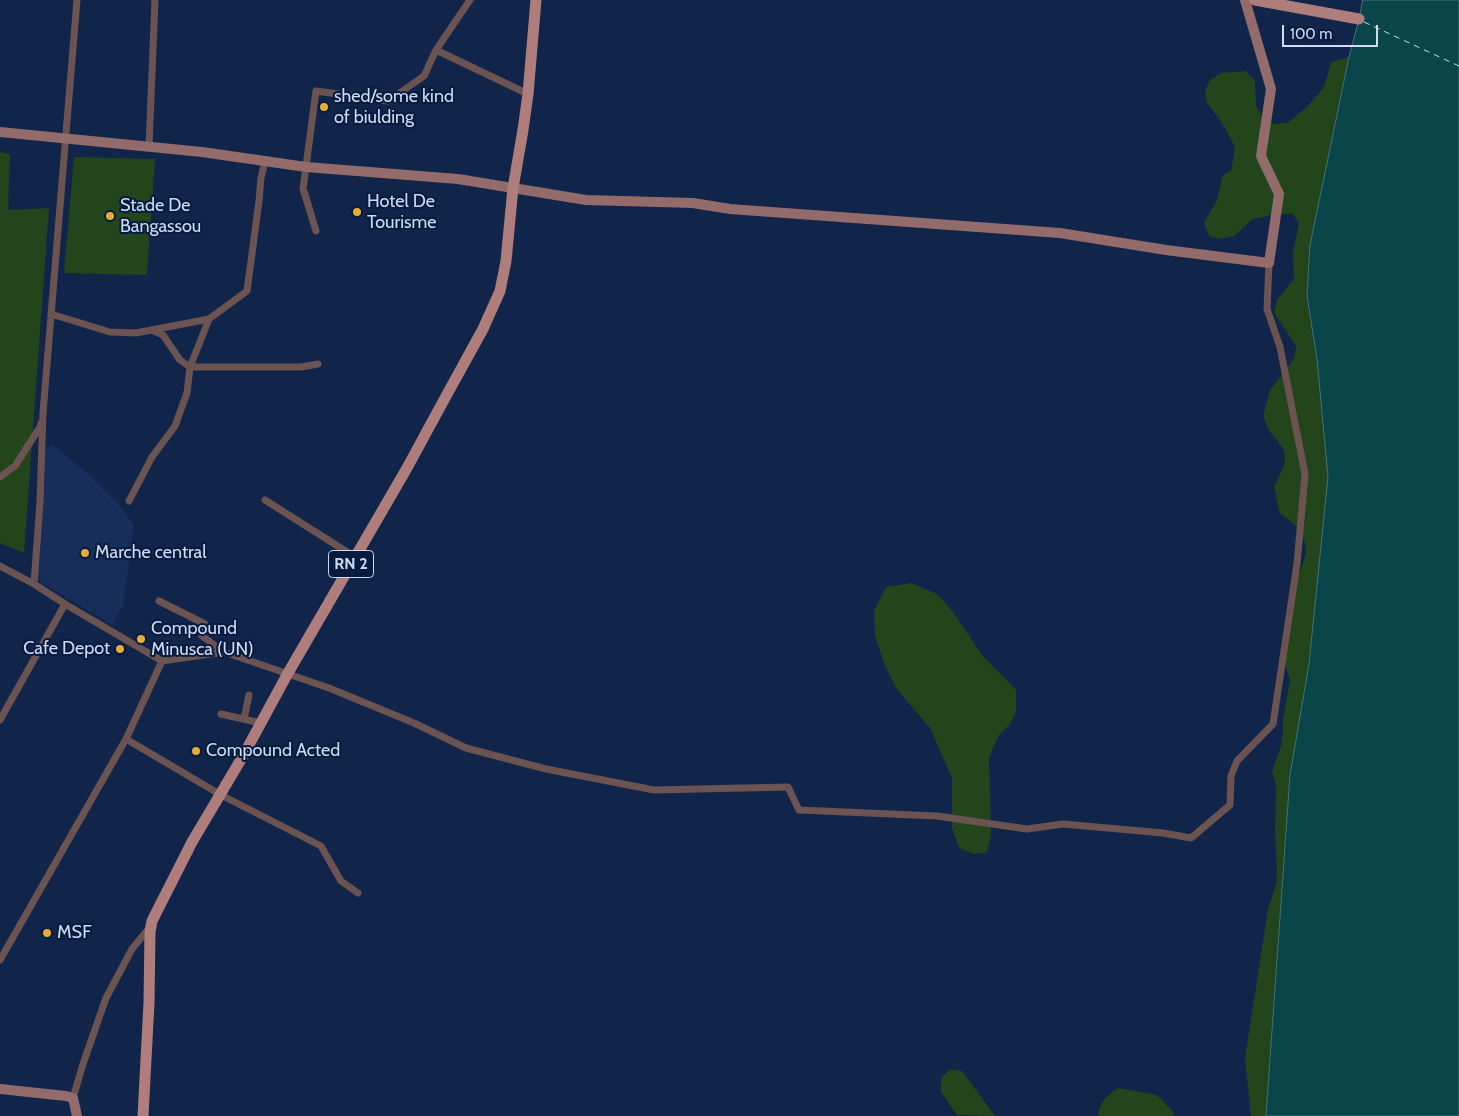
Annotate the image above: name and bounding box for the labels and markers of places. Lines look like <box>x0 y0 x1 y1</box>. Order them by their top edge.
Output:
place label: shed/some kind of biulding <box>334 86 454 128</box>
marker: shed/some kind of biulding <box>318 101 330 113</box>
place label: Hotel De Tourisme <box>367 191 436 233</box>
place label: Stade De Bangassou <box>120 195 201 238</box>
marker: Hotel De Tourisme <box>351 206 363 218</box>
marker: Stade De Bangassou <box>104 210 116 222</box>
place label: Marche central <box>95 542 206 564</box>
marker: Marche central <box>79 547 91 559</box>
place label: Compound Minusca (UN) <box>151 618 254 660</box>
marker: Compound Minusca (UN) <box>135 633 147 645</box>
place label: Cafe Depot <box>23 638 110 660</box>
marker: Cafe Depot <box>114 643 126 655</box>
place label: Compound Acted <box>206 740 340 762</box>
marker: Compound Acted <box>190 745 202 757</box>
place label: MSF <box>57 922 92 944</box>
marker: MSF <box>41 927 53 939</box>

